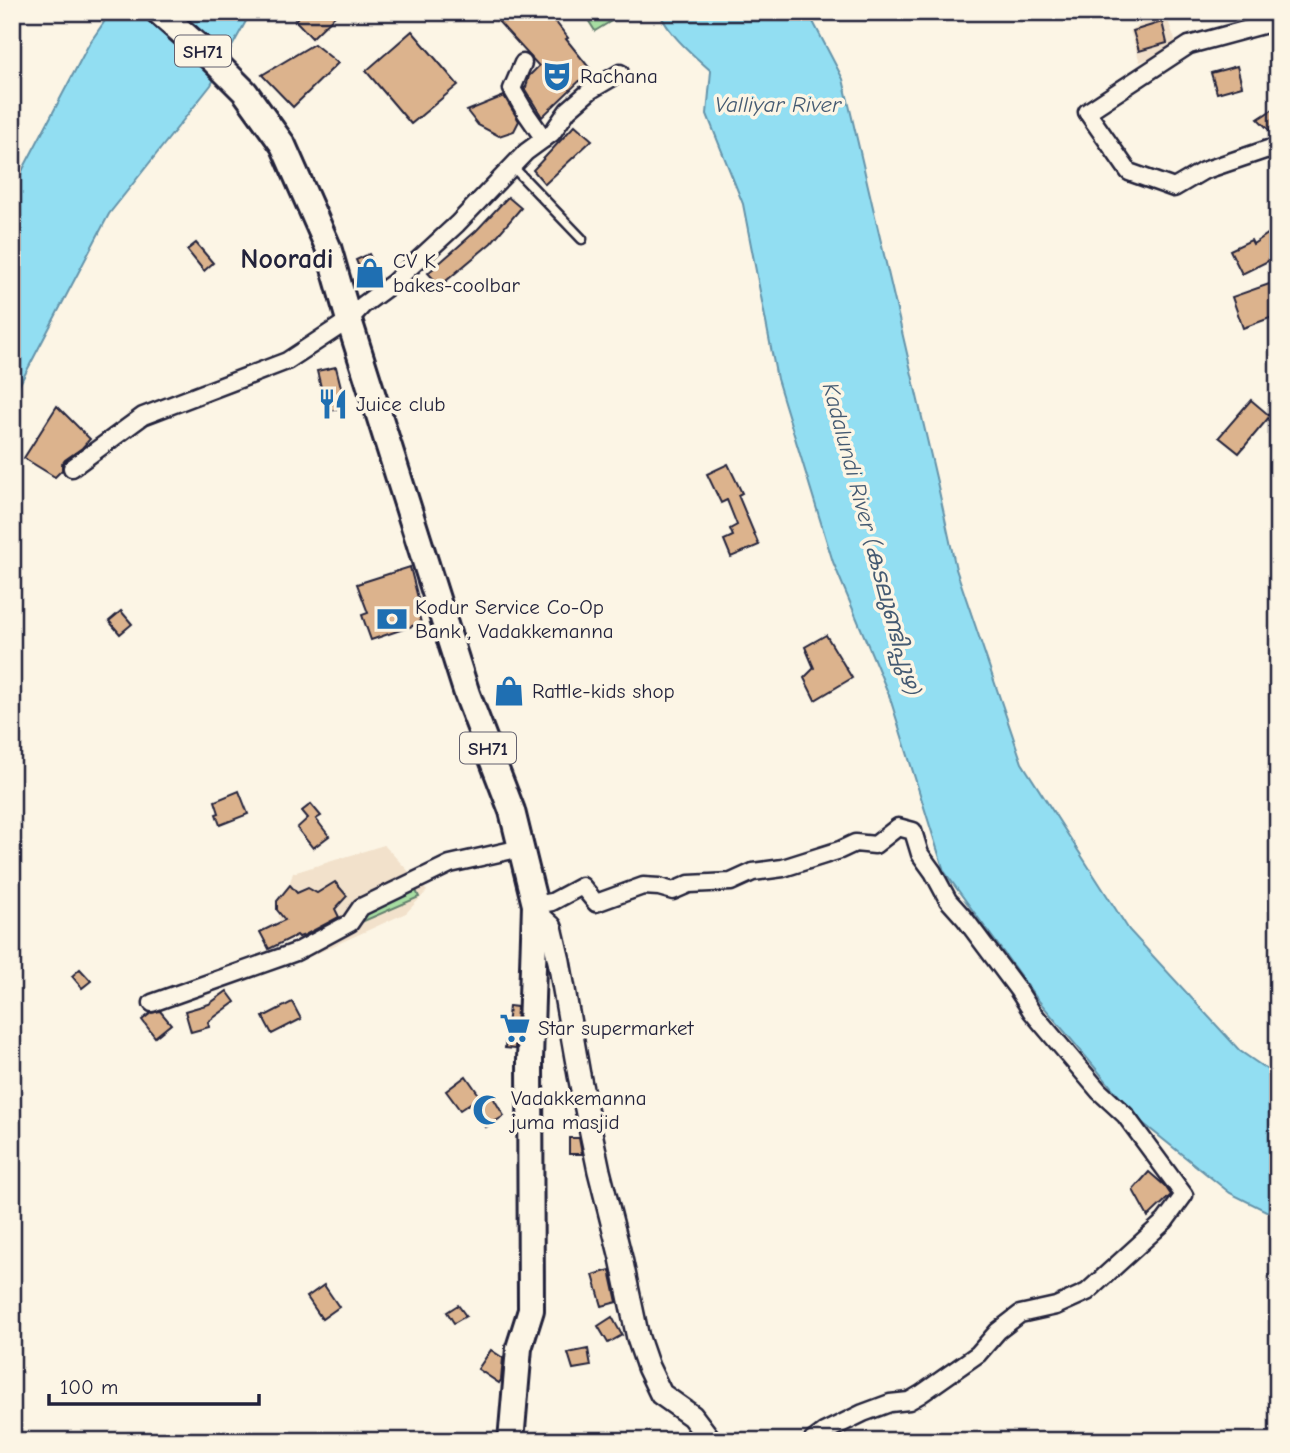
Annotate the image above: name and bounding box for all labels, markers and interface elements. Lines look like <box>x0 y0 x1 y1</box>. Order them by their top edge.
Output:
road number: SH71 <box>175 36 231 66</box>
theatre icon: Rachana <box>540 59 574 93</box>
place label: Rachana <box>580 64 658 88</box>
water label: Valliyar River <box>715 91 842 118</box>
district label: Nooradi <box>240 243 334 275</box>
place label: CV K bakes-coolbar <box>393 249 521 297</box>
shop icon: CV K bakes-coolbar <box>353 256 387 290</box>
water label: Kadalundi River (കടലുണ്ടിപ്പുഴ) <box>815 380 926 699</box>
restaurant icon: Juice club <box>316 387 350 421</box>
place label: Juice club <box>356 392 445 416</box>
place label: Kodur Service Co-Op Bank , Vadakkemanna <box>415 595 614 643</box>
bank icon: Kodur Service Co-Op Bank , Vadakkemanna <box>375 602 409 636</box>
shop icon: Rattle-kids shop <box>492 674 526 708</box>
place label: Rattle-kids shop <box>532 679 675 703</box>
road number: SH71 <box>460 733 516 764</box>
supermarket icon: Star supermarket <box>498 1011 532 1045</box>
place label: Star supermarket <box>538 1016 694 1040</box>
place label: Vadakkemanna juma masjid <box>509 1086 647 1134</box>
mosque icon: Vadakkemanna juma masjid <box>471 1093 505 1127</box>
scale bar <box>49 1362 259 1406</box>
text: 100 m <box>60 1375 118 1399</box>

